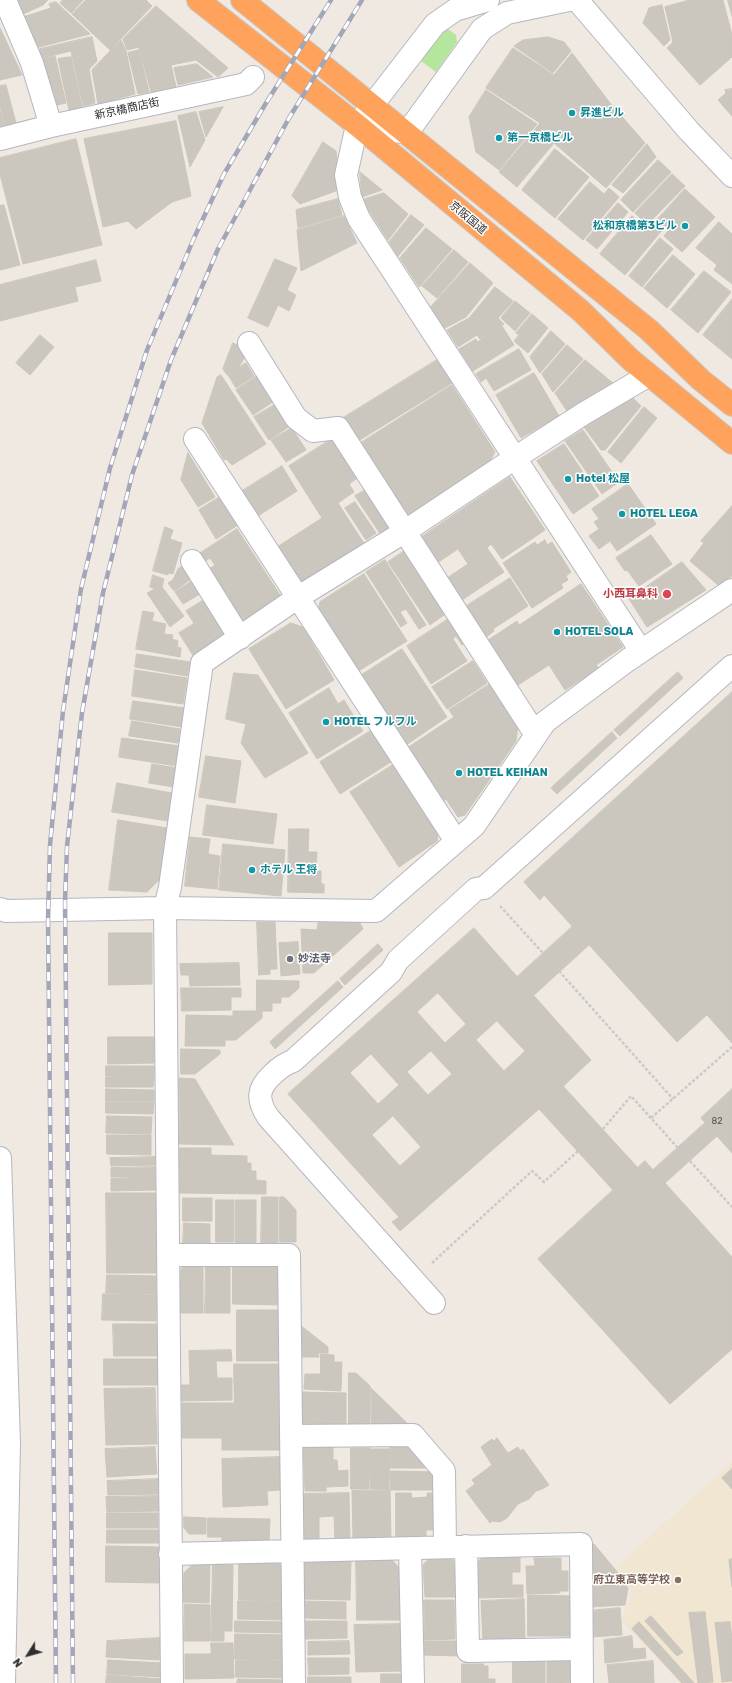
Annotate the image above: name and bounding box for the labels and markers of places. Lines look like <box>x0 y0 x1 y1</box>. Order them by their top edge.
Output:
place label: 昇進ビル <box>580 106 624 120</box>
marker: 昇進ビル <box>567 108 577 118</box>
place label: 第一京橋ビル <box>507 131 573 145</box>
marker: 第一京橋ビル <box>494 133 504 143</box>
place label: 松和京橋第3ビル <box>593 219 677 233</box>
marker: 松和京橋第3ビル <box>680 221 690 231</box>
place label: Hotel 松屋 <box>576 472 630 486</box>
marker: Hotel 松屋 <box>563 474 573 484</box>
place label: HOTEL LEGA <box>630 507 698 521</box>
marker: HOTEL LEGA <box>617 509 627 519</box>
place label: 小西耳鼻科 <box>603 587 658 601</box>
marker: 小西耳鼻科 <box>661 588 673 600</box>
place label: HOTEL SOLA <box>565 625 633 639</box>
marker: HOTEL SOLA <box>552 627 562 637</box>
place label: HOTEL フルフル <box>334 715 417 729</box>
marker: HOTEL フルフル <box>321 717 331 727</box>
place label: HOTEL KEIHAN <box>467 766 548 780</box>
marker: HOTEL KEIHAN <box>454 768 464 778</box>
place label: ホテル 王将 <box>260 863 317 877</box>
marker: ホテル 王将 <box>247 865 257 875</box>
place label: 妙法寺 <box>298 952 331 966</box>
marker: 妙法寺 <box>285 954 295 964</box>
place label: 府立東高等学校 <box>593 1573 670 1587</box>
marker: 府立東高等学校 <box>673 1575 683 1585</box>

